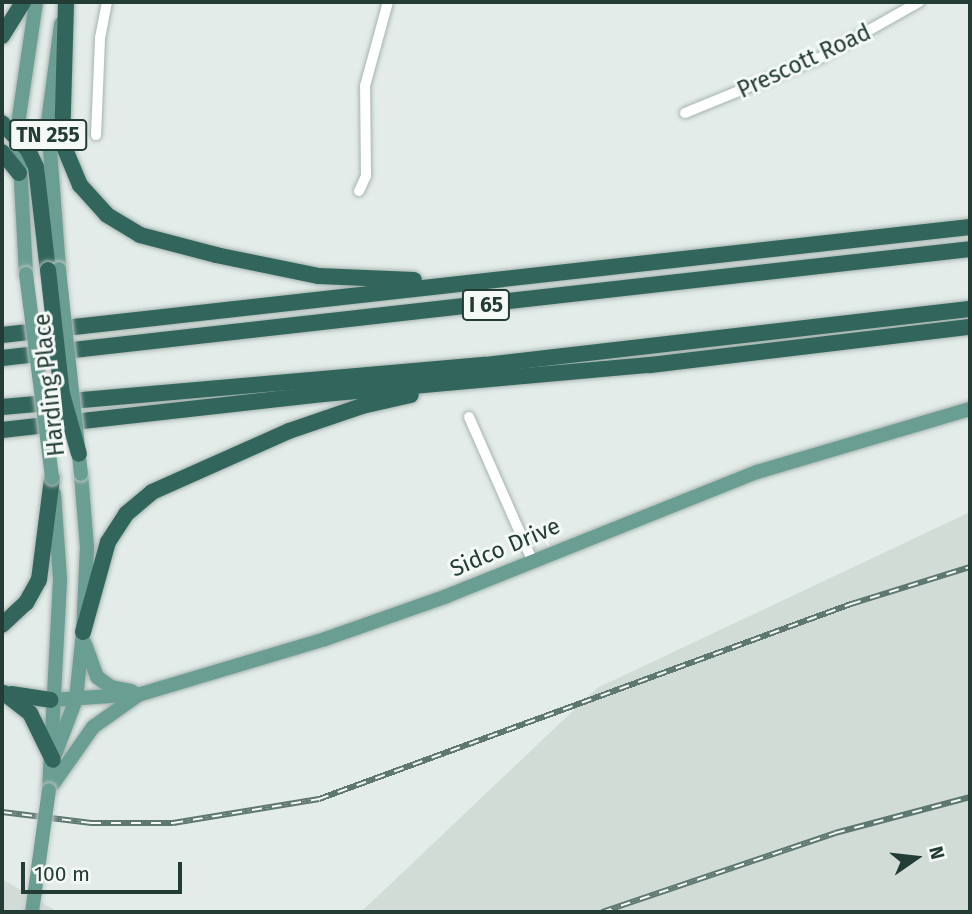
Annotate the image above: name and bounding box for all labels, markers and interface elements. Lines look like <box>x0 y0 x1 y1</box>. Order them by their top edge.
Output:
street label: Prescott Road <box>733 18 875 104</box>
road number: TN 255 <box>8 118 88 152</box>
road number: I 65 <box>462 288 510 322</box>
street label: Harding Place <box>28 312 70 458</box>
street label: Sidco Drive <box>446 511 564 583</box>
north arrow <box>881 823 951 893</box>
text: N <box>924 844 950 862</box>
scale bar <box>24 848 186 892</box>
text: 100 m <box>34 861 90 887</box>

